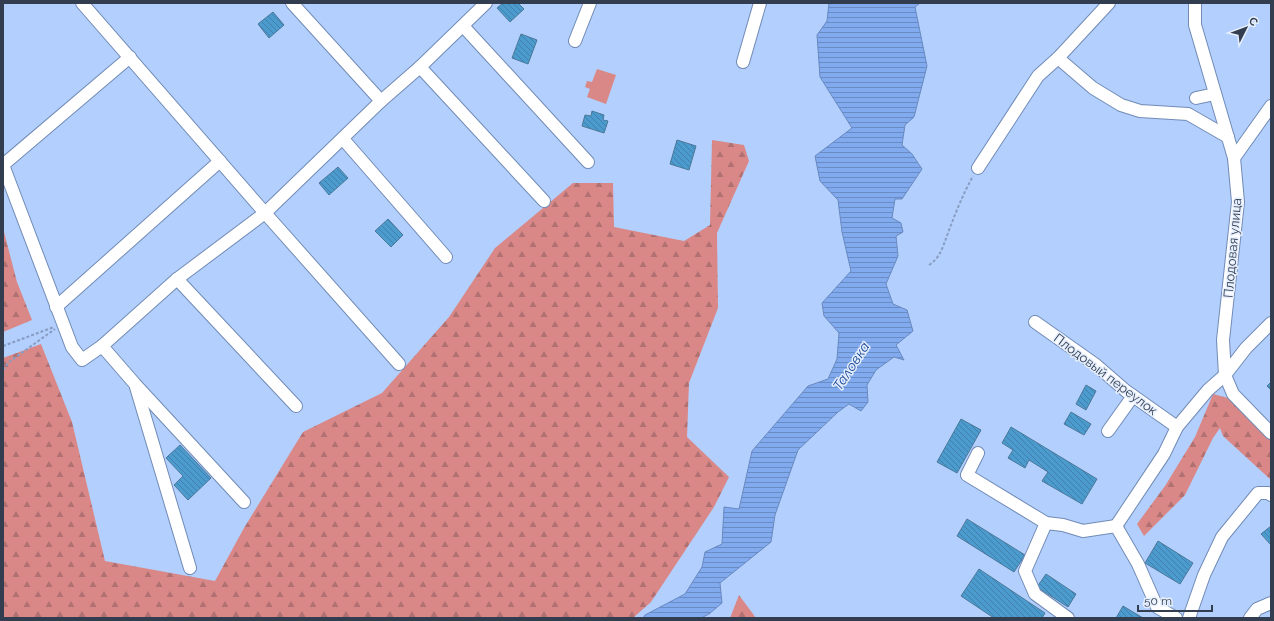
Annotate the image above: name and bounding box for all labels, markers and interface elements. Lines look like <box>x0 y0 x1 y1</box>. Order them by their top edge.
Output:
north arrow <box>1226 8 1266 48</box>
text: С <box>1246 14 1261 29</box>
street label: Плодовая улица <box>1221 197 1244 299</box>
street label: Плодовый переулок <box>1051 331 1161 418</box>
water label: Таловка <box>830 339 872 393</box>
scale bar <box>1138 587 1212 613</box>
text: 50 m <box>1144 594 1172 608</box>

